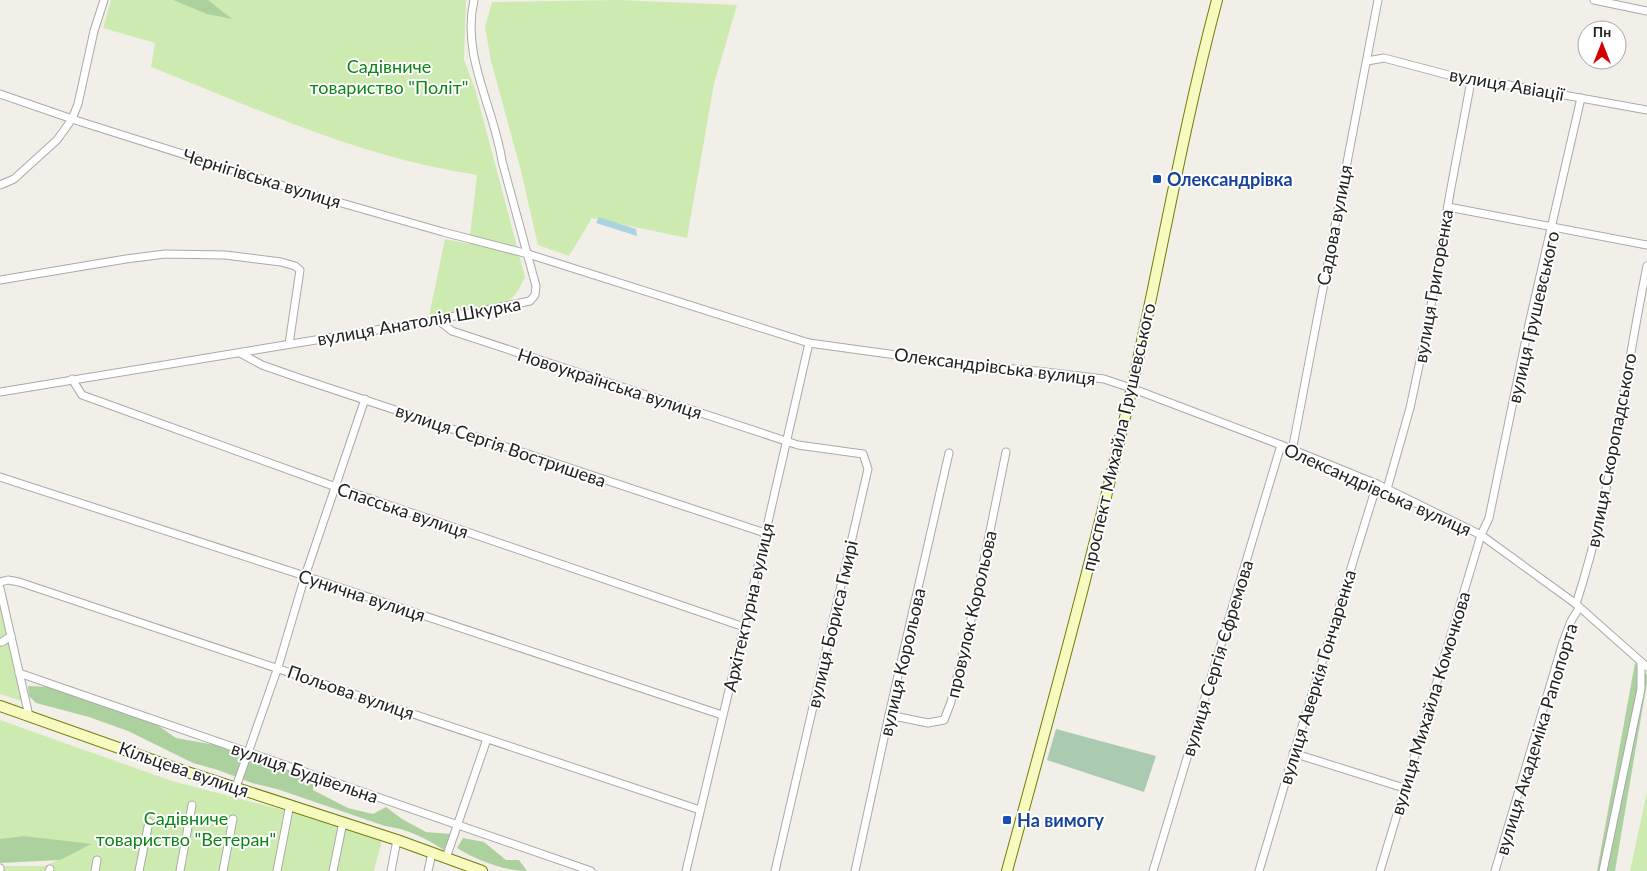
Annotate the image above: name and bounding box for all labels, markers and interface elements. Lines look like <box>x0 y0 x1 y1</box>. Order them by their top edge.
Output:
north arrow <box>1577 20 1627 70</box>
text: Пн <box>1593 23 1611 40</box>
park label: Садівниче товариство "Політ" <box>310 55 468 98</box>
street label: вулиця Авіації <box>1448 63 1567 105</box>
street label: Чернігівська вулиця <box>180 143 344 213</box>
street label: Садова вулиця <box>1312 163 1356 287</box>
place label: Олександрівка <box>1167 168 1293 190</box>
marker: Олександрівка <box>1151 173 1163 185</box>
street label: вулиця Григоренка <box>1409 207 1457 365</box>
street label: вулиця Грушевського <box>1502 229 1564 405</box>
street label: вулиця Анатолія Шкурка <box>315 292 523 350</box>
street label: проспект Михайла Грушевського <box>1076 301 1160 573</box>
street label: Новоукраїнська вулиця <box>515 343 705 423</box>
street label: Олександрівська вулиця <box>893 343 1097 389</box>
street label: вулиця Скоропадського <box>1581 351 1641 549</box>
street label: вулиця Сергія Востришева <box>393 399 609 491</box>
street label: Олександрівська вулиця <box>1281 438 1475 540</box>
street label: Спасська вулиця <box>334 477 472 543</box>
street label: Архітектурна вулиця <box>718 520 778 694</box>
street label: провулок Корольова <box>941 528 1001 700</box>
street label: вулиця Бориса Гмирі <box>802 538 862 710</box>
street label: вулиця Сергія Єфремова <box>1177 557 1257 759</box>
street label: Сунична вулиця <box>296 564 428 626</box>
street label: вулиця Аверкія Гончаренка <box>1274 567 1360 787</box>
street label: вулиця Корольова <box>874 586 930 738</box>
street label: вулиця Михайла Комочкова <box>1385 589 1475 817</box>
street label: вулиця Академіка Рапопорта <box>1490 621 1582 857</box>
street label: Польова вулиця <box>285 660 417 724</box>
street label: Кільцева вулиця <box>116 736 252 802</box>
street label: вулиця Будівельна <box>229 737 381 807</box>
park label: Садівниче товариство "Ветеран" <box>96 807 276 850</box>
place label: На вимогу <box>1017 809 1104 831</box>
marker: На вимогу <box>1001 814 1013 826</box>

